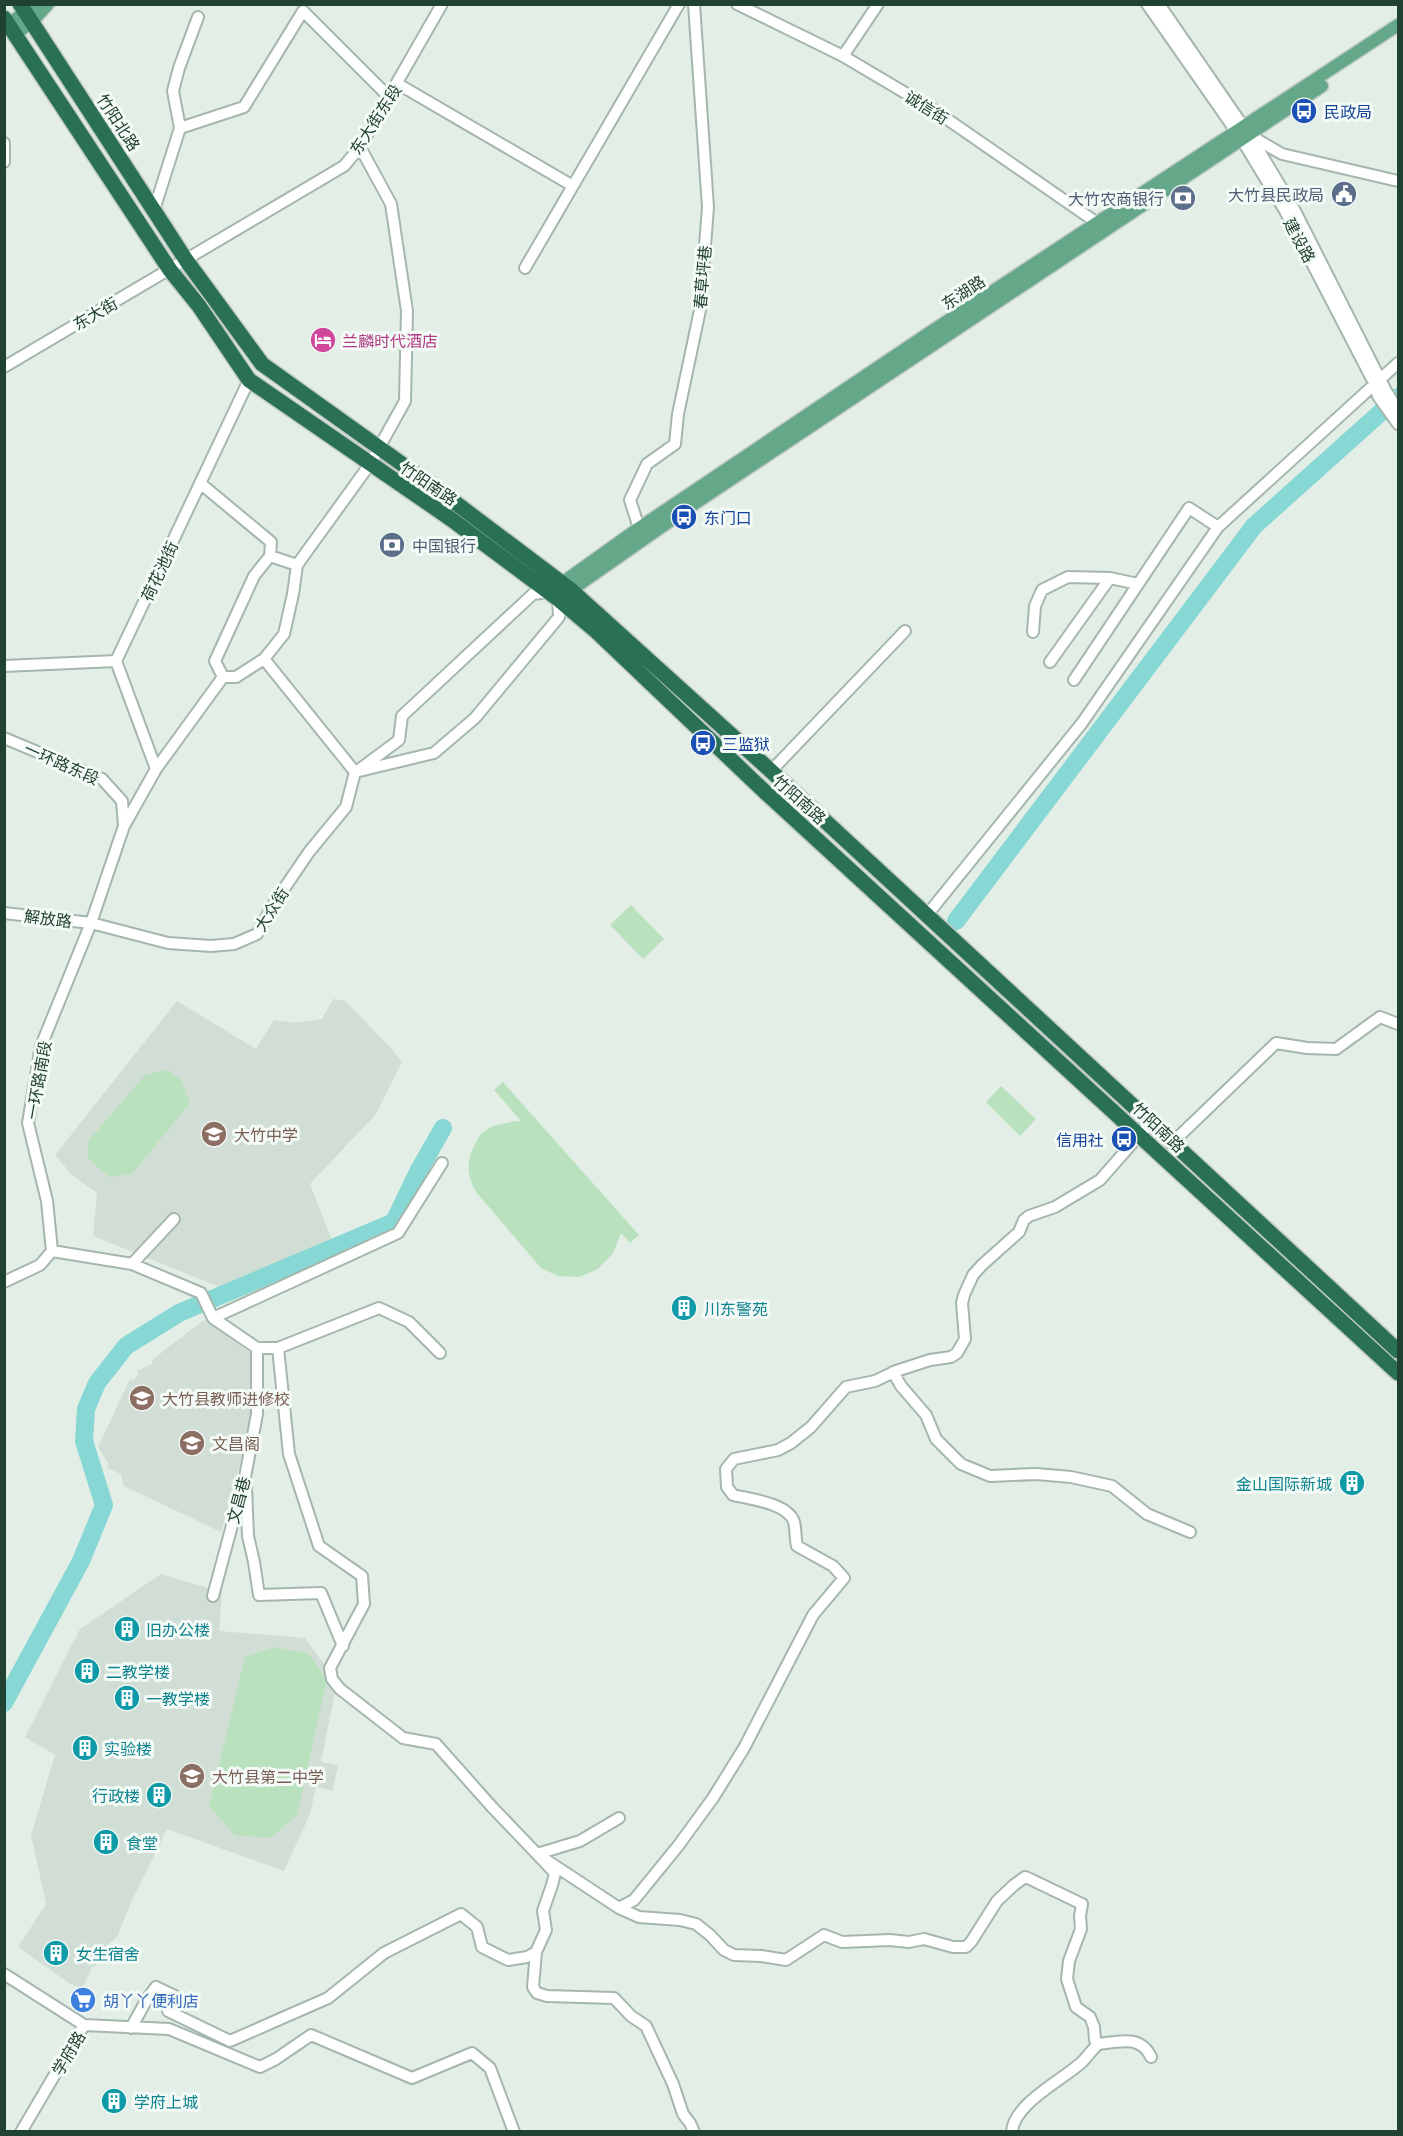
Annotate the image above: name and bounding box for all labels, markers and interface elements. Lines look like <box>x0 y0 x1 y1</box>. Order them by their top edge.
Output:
street label: 东大街东段 <box>345 80 405 158</box>
street label: 诚信街 <box>902 86 952 128</box>
street label: 竹阳北路 <box>94 90 144 154</box>
bus stop icon: 民政局 <box>1289 96 1319 126</box>
place label: 民政局 <box>1324 102 1372 121</box>
public building icon: 大竹县民政局 <box>1329 179 1359 209</box>
bank icon: 大竹农商银行 <box>1168 183 1198 213</box>
place label: 大竹县民政局 <box>1228 185 1324 204</box>
place label: 大竹农商银行 <box>1068 189 1164 208</box>
street label: 建设路 <box>1280 214 1320 266</box>
street label: 春草坪巷 <box>690 244 714 310</box>
street label: 东湖路 <box>938 271 988 313</box>
street label: 东大街 <box>69 293 121 333</box>
hotel icon: 兰麟时代酒店 <box>308 325 338 355</box>
place label: 兰麟时代酒店 <box>342 331 438 350</box>
street label: 竹阳南路 <box>397 457 461 509</box>
bus stop icon: 东门口 <box>669 502 699 532</box>
place label: 东门口 <box>704 508 752 527</box>
bank icon: 中国银行 <box>377 530 407 560</box>
place label: 中国银行 <box>412 536 476 555</box>
street label: 荷花池街 <box>137 538 181 604</box>
bus stop icon: 三监狱 <box>688 728 718 758</box>
place label: 三监狱 <box>722 734 770 753</box>
street label: 一环路东段 <box>22 738 102 788</box>
street label: 竹阳南路 <box>770 771 830 827</box>
street label: 大众街 <box>250 884 292 934</box>
street label: 解放路 <box>23 906 73 930</box>
street label: 一环路南段 <box>22 1039 54 1121</box>
street label: 竹阳南路 <box>1129 1098 1189 1156</box>
school or university icon: 大竹中学 <box>199 1119 229 1149</box>
bus stop icon: 信用社 <box>1109 1124 1139 1154</box>
place label: 大竹中学 <box>234 1125 298 1144</box>
place label: 信用社 <box>1056 1130 1104 1149</box>
building icon: 川东警苑 <box>669 1293 699 1323</box>
place label: 川东警苑 <box>704 1299 768 1318</box>
school or university icon: 大竹县教师进修校 <box>127 1383 157 1413</box>
place label: 大竹县教师进修校 <box>162 1389 290 1408</box>
school or university icon: 文昌阁 <box>177 1428 207 1458</box>
place label: 文昌阁 <box>212 1434 260 1453</box>
building icon: 金山国际新城 <box>1337 1468 1367 1498</box>
street label: 文昌巷 <box>223 1474 253 1526</box>
place label: 金山国际新城 <box>1236 1474 1332 1493</box>
building icon: 旧办公楼 <box>112 1614 142 1644</box>
place label: 旧办公楼 <box>146 1620 210 1639</box>
building icon: 二教学楼 <box>72 1656 102 1686</box>
place label: 二教学楼 <box>106 1662 170 1681</box>
building icon: 一教学楼 <box>112 1683 142 1713</box>
place label: 一教学楼 <box>146 1689 210 1708</box>
building icon: 实验楼 <box>70 1733 100 1763</box>
place label: 实验楼 <box>104 1739 152 1758</box>
school or university icon: 大竹县第二中学 <box>177 1761 207 1791</box>
place label: 大竹县第二中学 <box>212 1767 324 1786</box>
building icon: 行政楼 <box>144 1780 174 1810</box>
place label: 行政楼 <box>92 1786 140 1805</box>
building icon: 食堂 <box>91 1827 121 1857</box>
place label: 食堂 <box>126 1833 158 1852</box>
building icon: 女生宿舍 <box>41 1938 71 1968</box>
place label: 女生宿舍 <box>76 1944 140 1963</box>
supermarket icon: 胡丫丫便利店 <box>68 1985 98 2015</box>
place label: 胡丫丫便利店 <box>103 1991 199 2010</box>
street label: 学府路 <box>47 2028 89 2078</box>
building icon: 学府上城 <box>99 2086 129 2116</box>
place label: 学府上城 <box>134 2092 198 2111</box>

